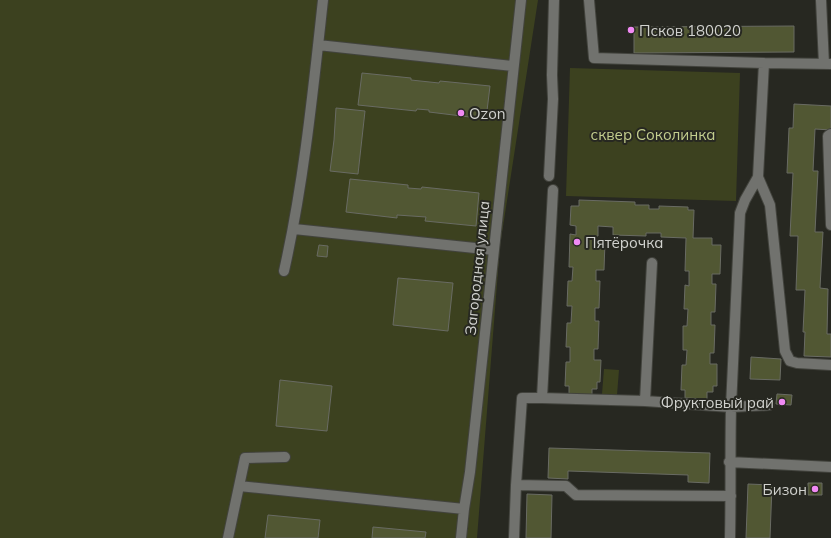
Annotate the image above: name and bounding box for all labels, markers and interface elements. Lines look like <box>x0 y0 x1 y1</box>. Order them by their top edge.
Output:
place label: Псков 180020 <box>639 21 741 40</box>
marker: Псков 180020 <box>626 25 636 35</box>
place label: Ozon <box>469 104 506 123</box>
marker: Ozon <box>456 108 466 118</box>
park label: сквер Соколинка <box>591 125 715 144</box>
street label: Загородная улица <box>460 200 494 336</box>
place label: Пятёрочка <box>585 233 663 252</box>
marker: Пятёрочка <box>572 237 582 247</box>
place label: Фруктовый рай <box>661 393 774 412</box>
marker: Фруктовый рай <box>777 397 787 407</box>
place label: Бизон <box>763 480 807 499</box>
marker: Бизон <box>810 484 820 494</box>

